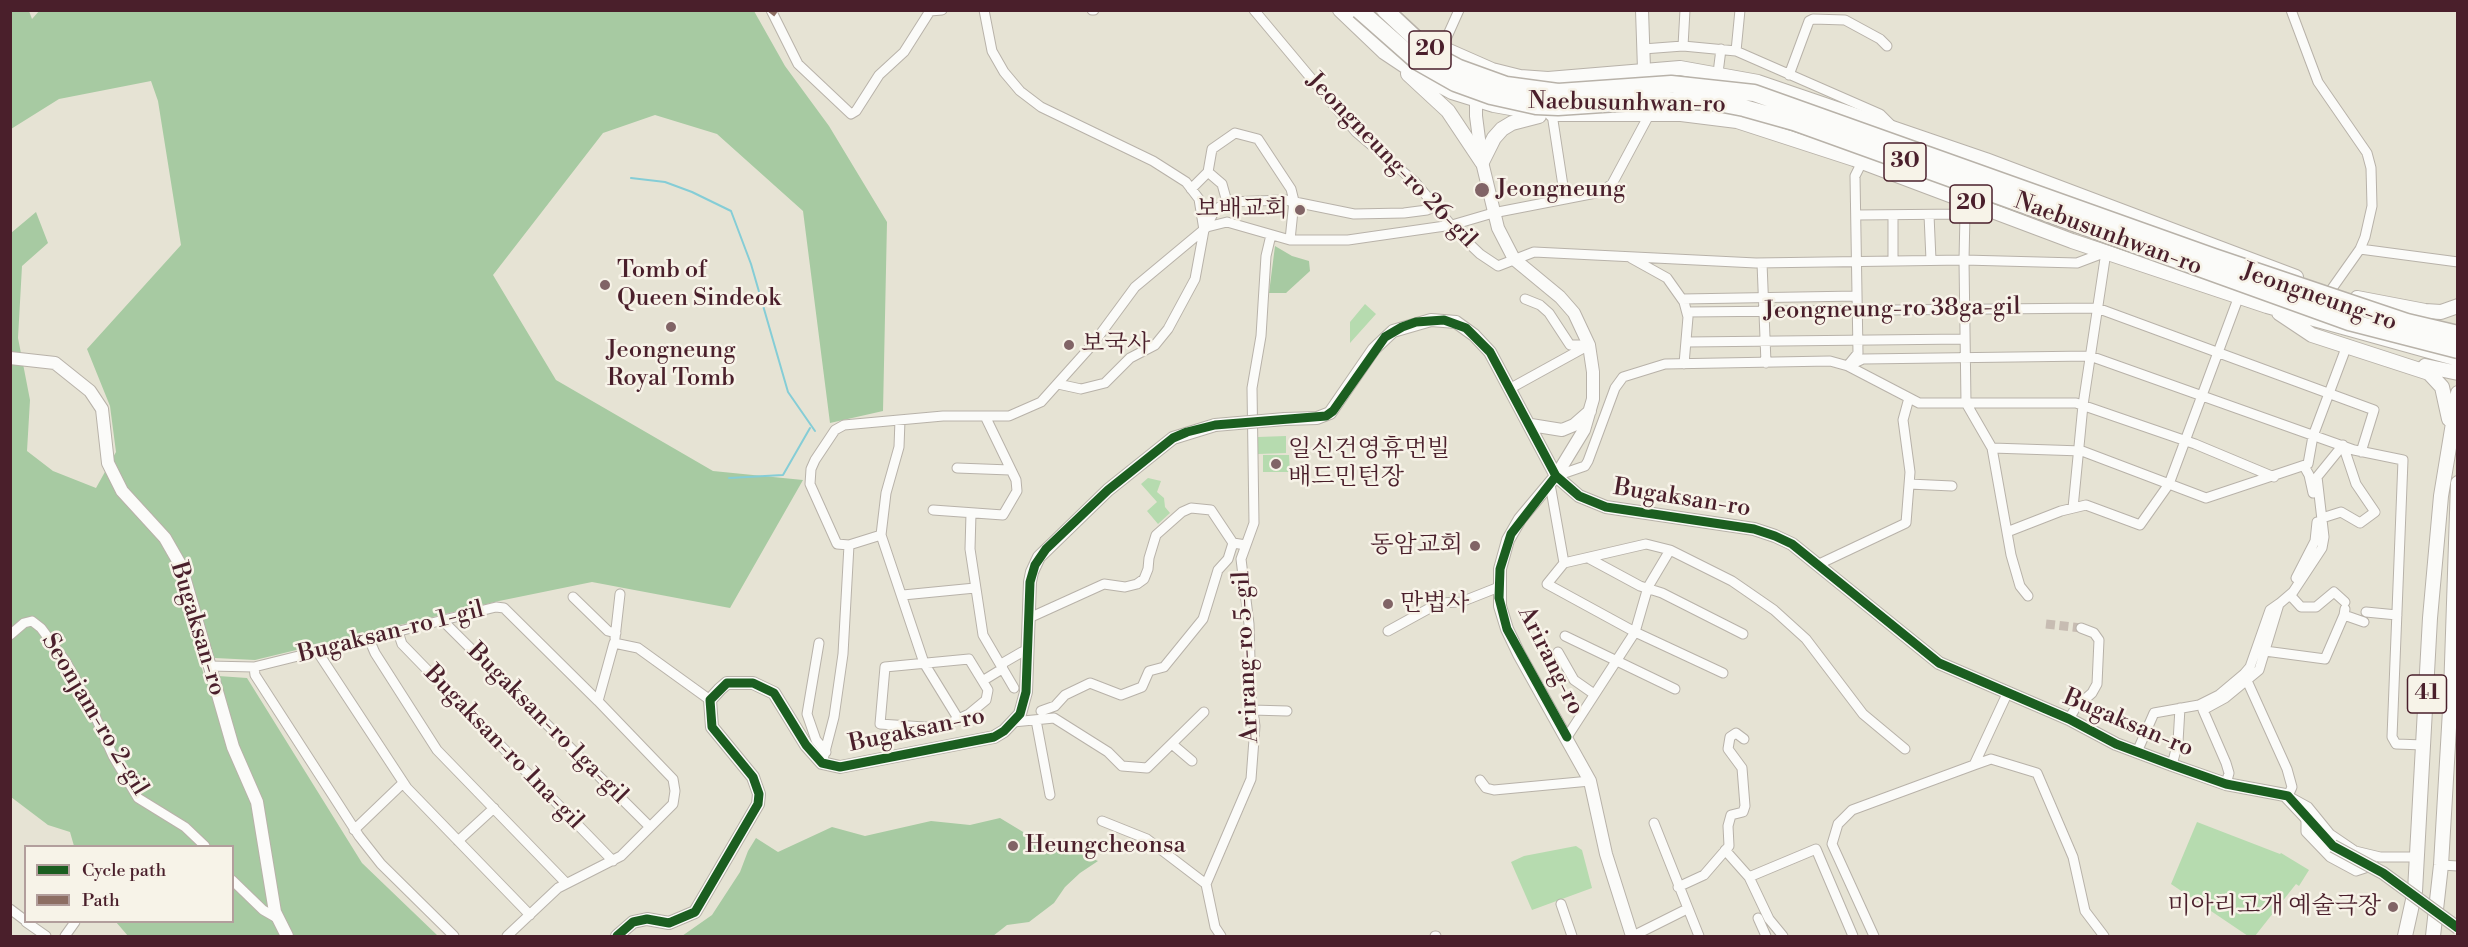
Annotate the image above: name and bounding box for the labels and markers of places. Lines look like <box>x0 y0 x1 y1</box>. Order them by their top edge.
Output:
place label: Jeongneung <box>1496 176 1625 204</box>
marker: Jeongneung <box>1473 181 1491 199</box>
place label: 보배교회 <box>1195 196 1288 224</box>
marker: 보배교회 <box>1293 203 1307 217</box>
place label: Tomb of Queen Sindeok <box>617 257 781 313</box>
marker: Tomb of Queen Sindeok <box>598 278 612 292</box>
marker: Jeongneung Royal Tomb <box>664 320 678 334</box>
place label: 보국사 <box>1081 331 1151 359</box>
place label: Jeongneung Royal Tomb <box>606 337 736 393</box>
marker: 보국사 <box>1062 338 1076 352</box>
place label: 일신건영휴먼빌 배드민턴장 <box>1288 436 1450 492</box>
marker: 일신건영휴먼빌 배드민턴장 <box>1269 457 1283 471</box>
place label: 동암교회 <box>1370 532 1463 560</box>
marker: 동암교회 <box>1468 539 1482 553</box>
place label: 만법사 <box>1400 590 1470 618</box>
marker: 만법사 <box>1381 597 1395 611</box>
place label: Heungcheonsa <box>1025 832 1186 860</box>
marker: Heungcheonsa <box>1006 839 1020 853</box>
place label: 미아리고개 예술극장 <box>2167 893 2381 921</box>
marker: 미아리고개 예술극장 <box>2386 900 2400 914</box>

